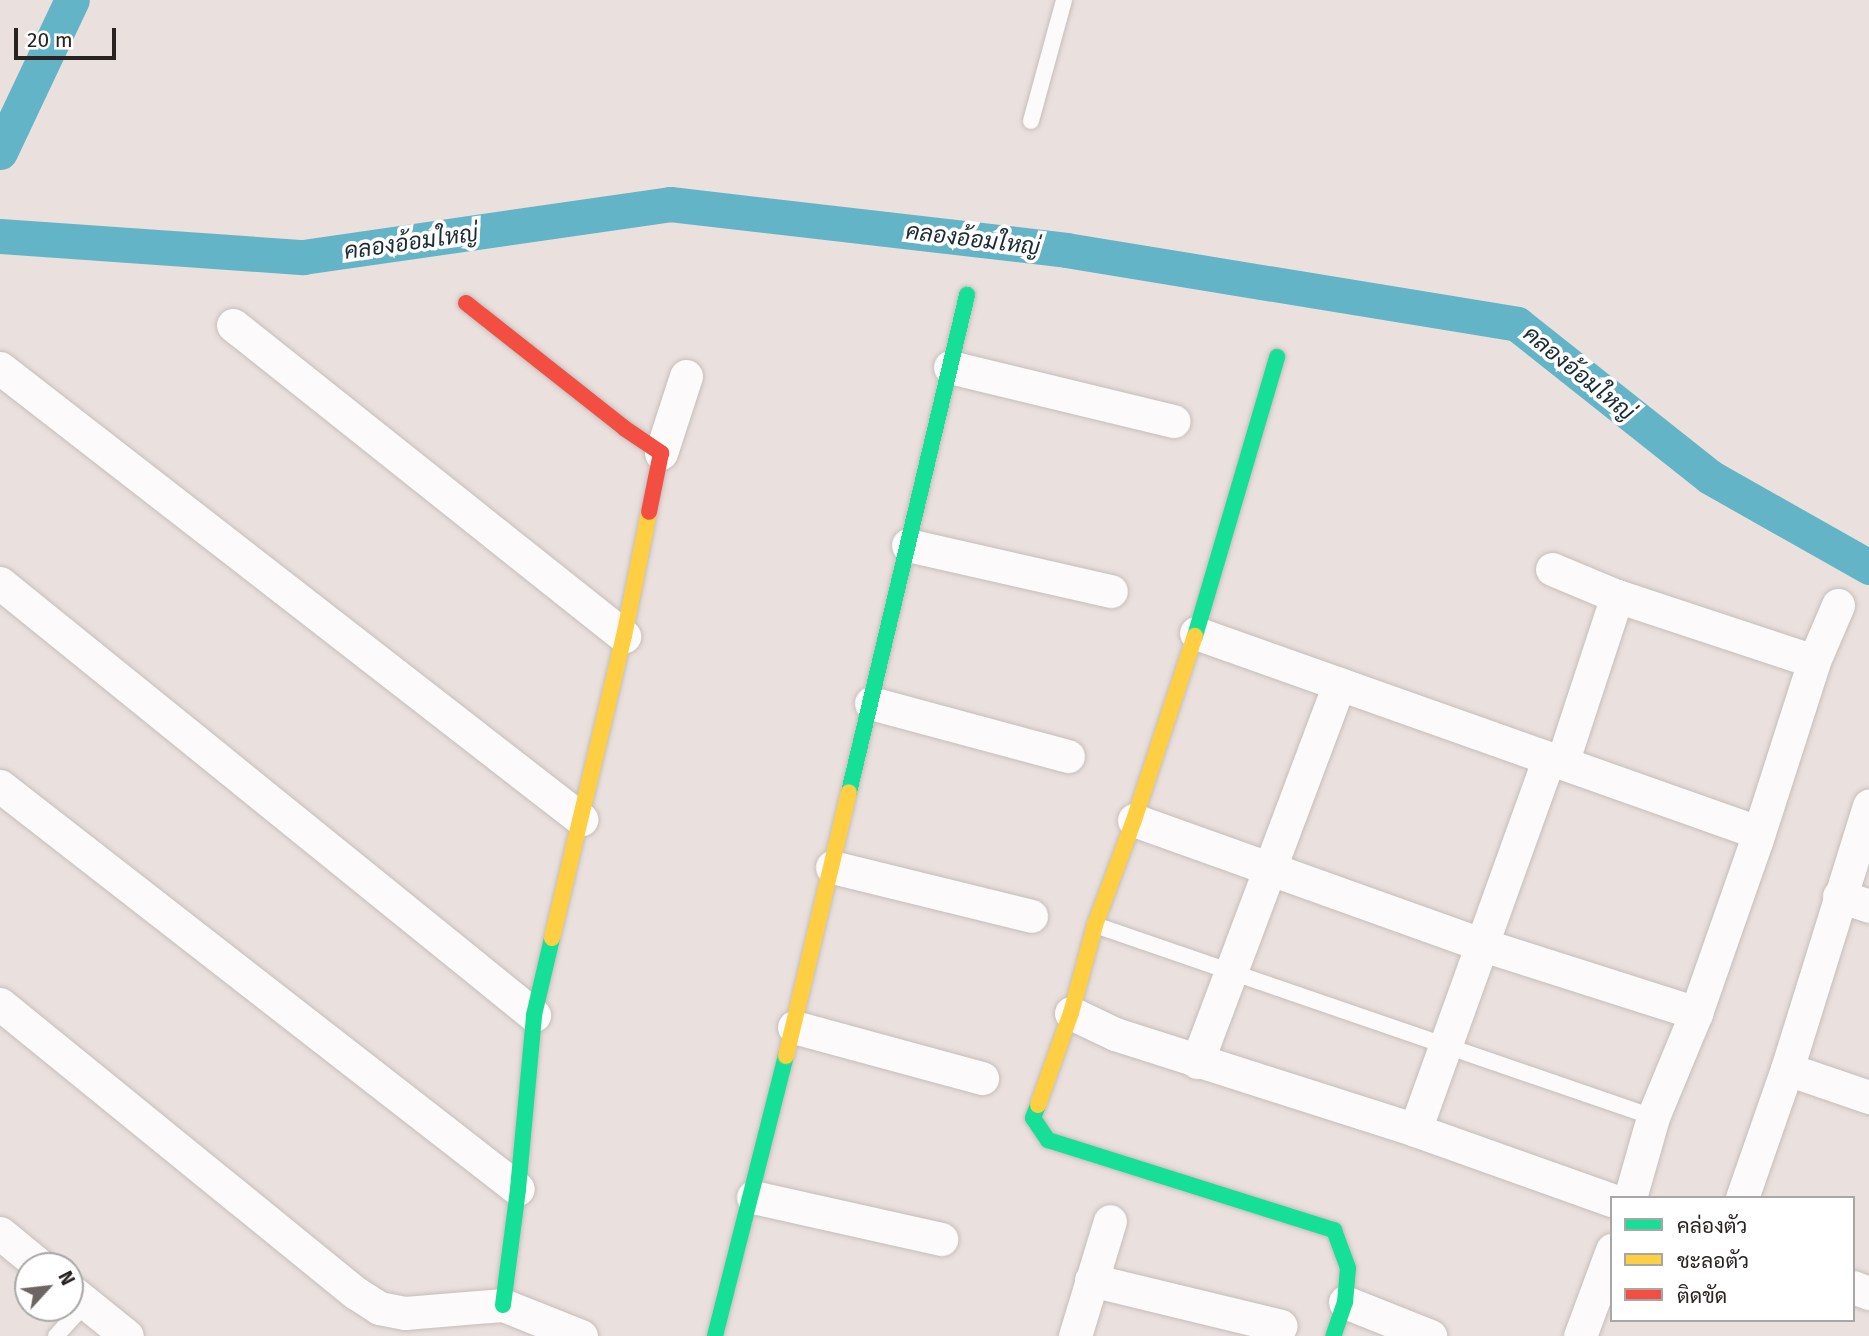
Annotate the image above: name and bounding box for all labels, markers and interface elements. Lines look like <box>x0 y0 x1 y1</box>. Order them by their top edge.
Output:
scale bar <box>18 14 119 58</box>
text: 20 m <box>27 27 73 53</box>
water label: คลองอ้อมใหญ่ <box>904 217 1042 261</box>
water label: คลองอ้อมใหญ่ <box>342 219 480 265</box>
water label: คลองอ้อมใหญ่ <box>1518 320 1640 426</box>
legend <box>1610 1196 1855 1322</box>
text: คล่องตัว <box>1677 1213 1747 1239</box>
text: ชะลอตัว <box>1677 1248 1749 1274</box>
north arrow <box>14 1252 84 1322</box>
text: N <box>53 1267 79 1289</box>
text: ติดขัด <box>1677 1283 1727 1309</box>

